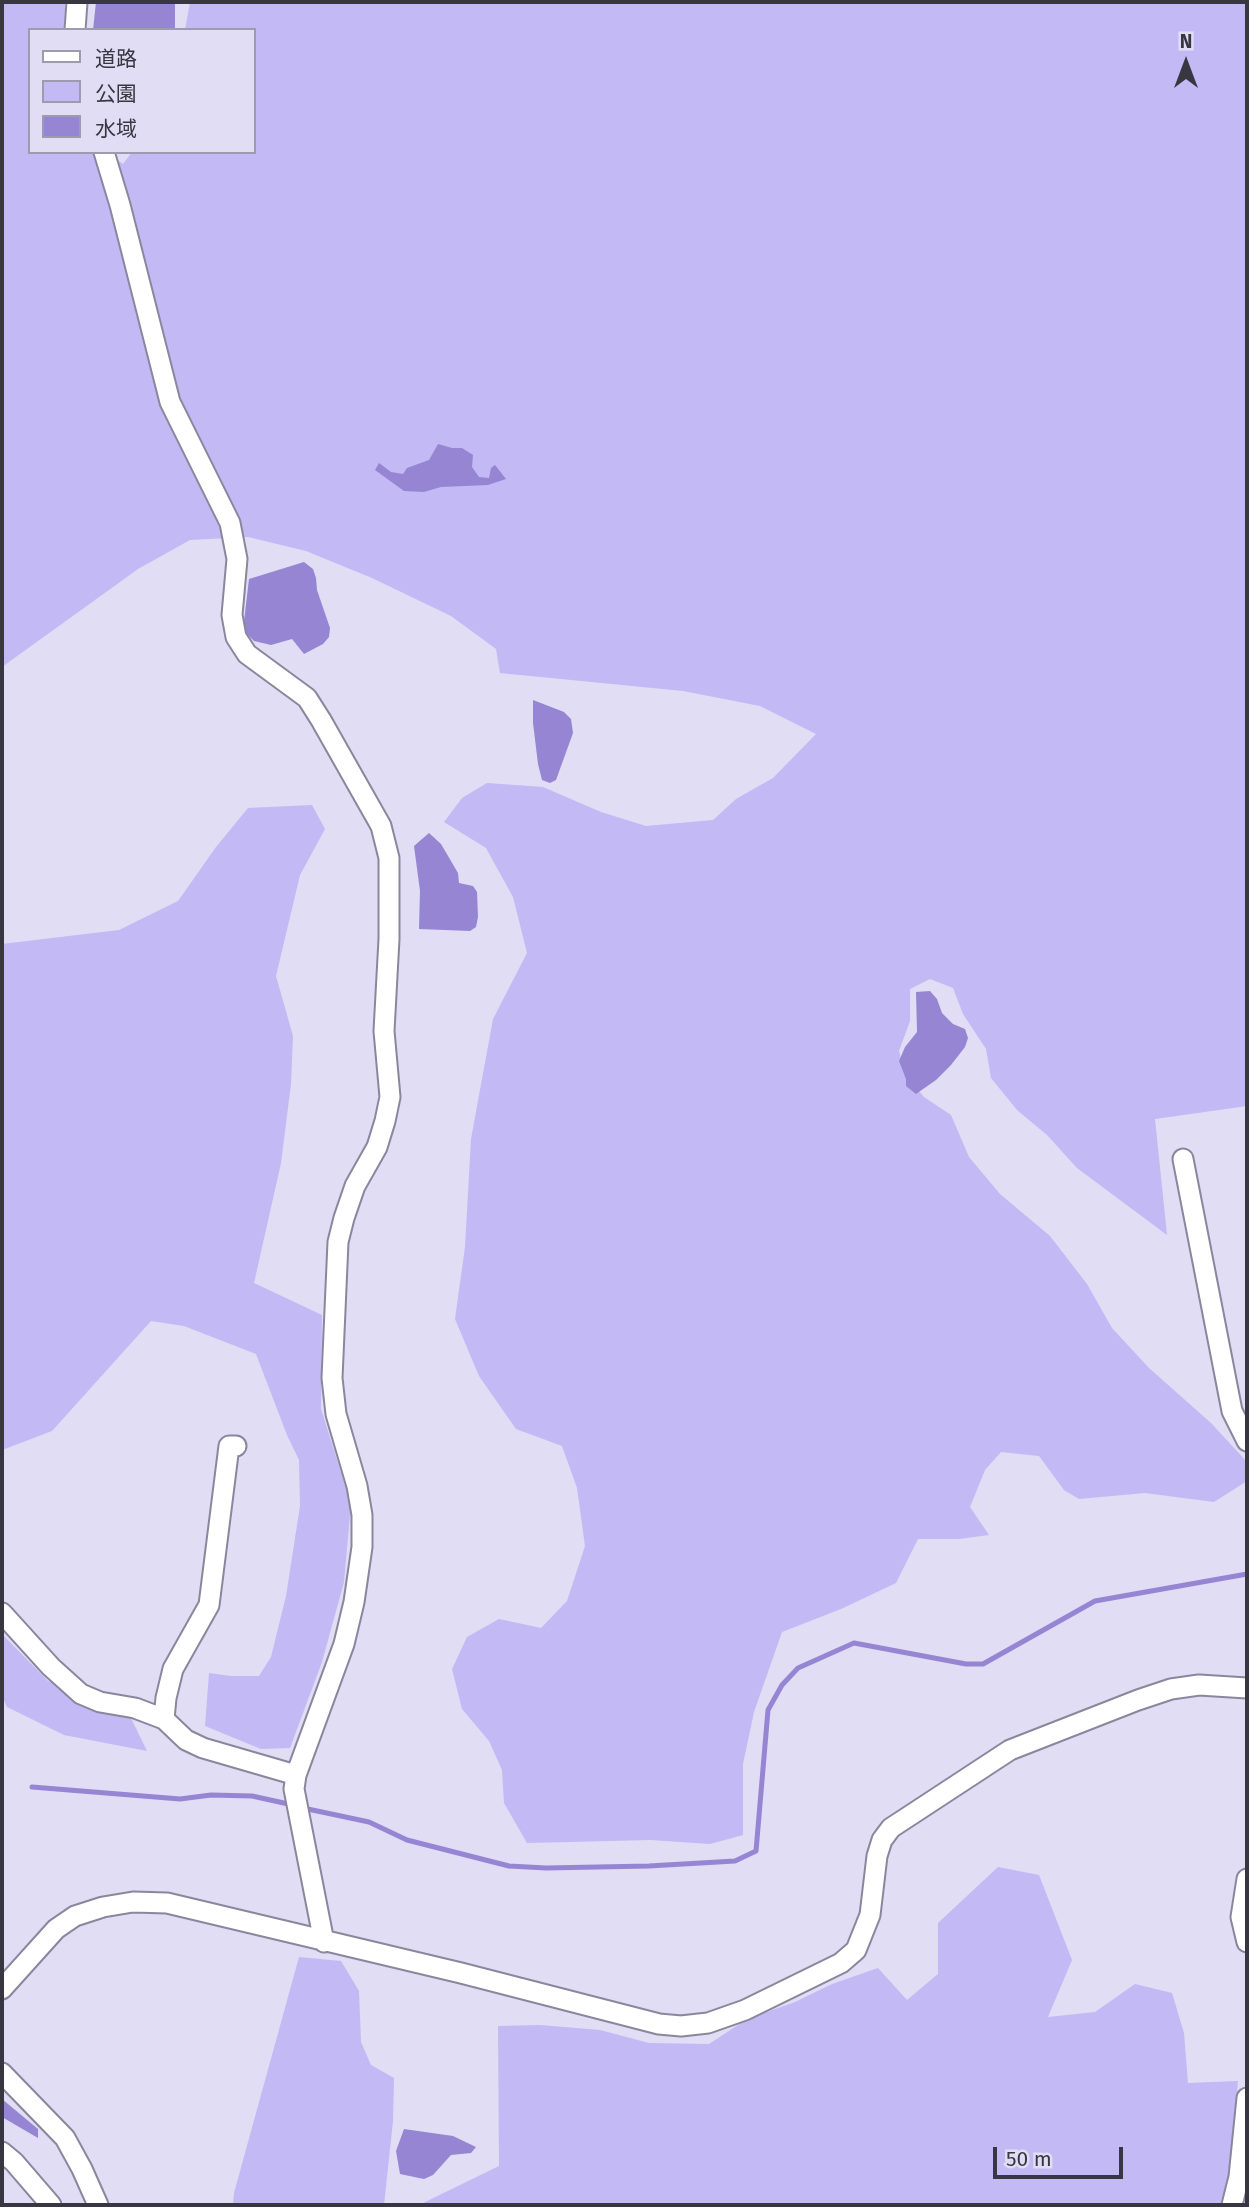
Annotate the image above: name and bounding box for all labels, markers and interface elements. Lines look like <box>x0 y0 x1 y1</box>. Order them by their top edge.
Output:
legend <box>28 28 256 154</box>
north arrow <box>1151 28 1221 98</box>
text: N <box>1180 30 1192 53</box>
text: 道路 <box>95 46 137 72</box>
text: 公園 <box>95 81 137 107</box>
text: 水域 <box>95 116 137 142</box>
scale bar <box>997 2134 1126 2178</box>
text: 50 m <box>1006 2146 1052 2172</box>

